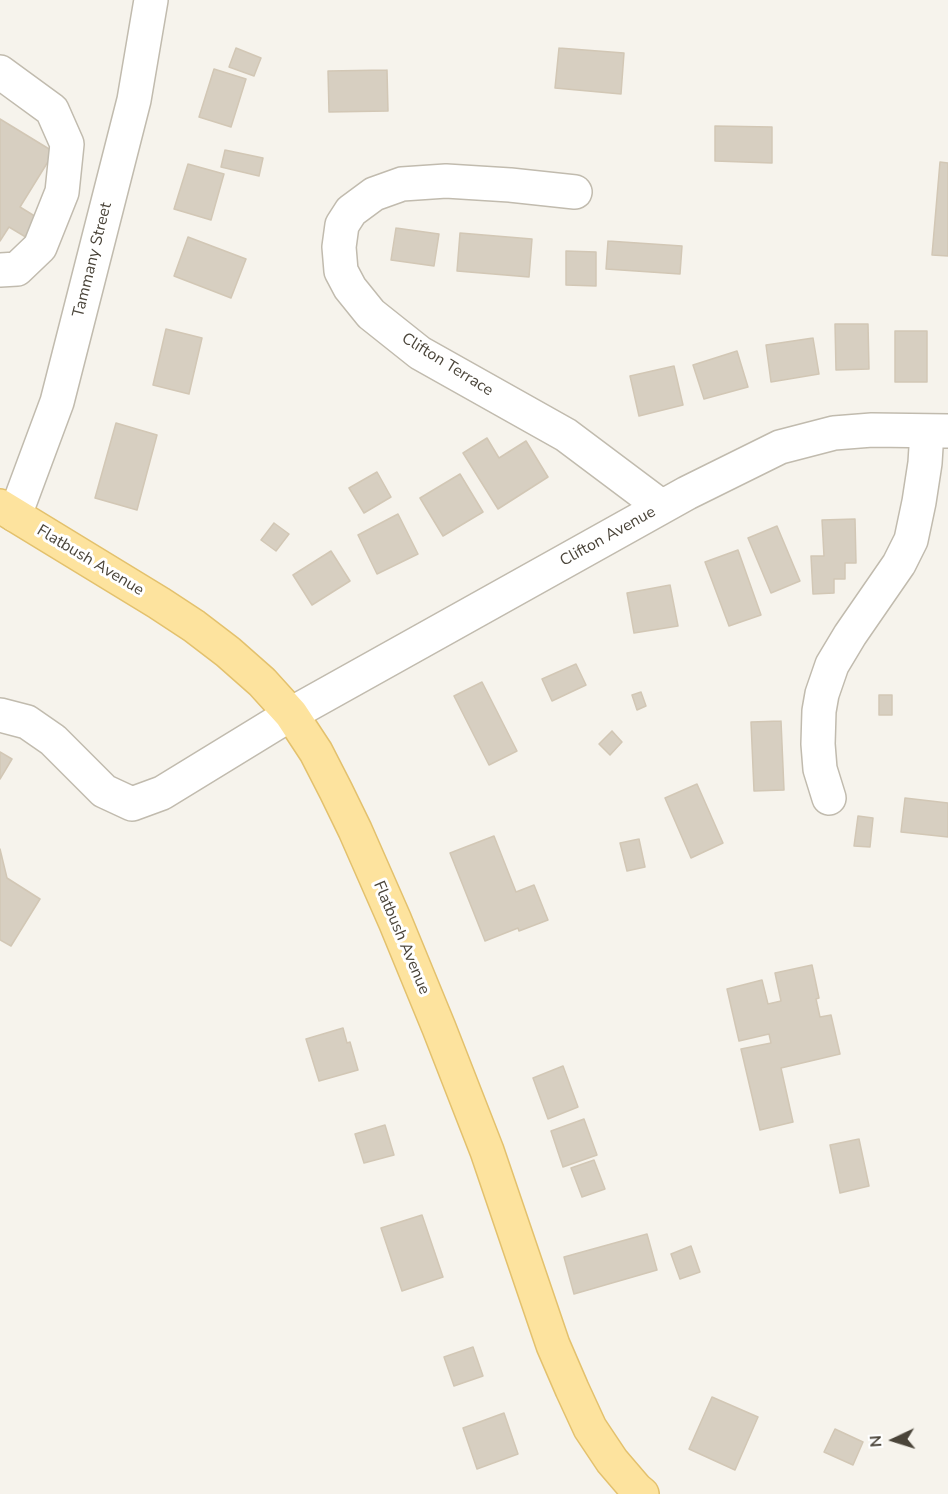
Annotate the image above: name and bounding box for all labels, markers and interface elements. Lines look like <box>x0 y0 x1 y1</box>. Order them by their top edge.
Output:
street label: Tammany Street <box>69 201 117 319</box>
street label: Clifton Terrace <box>398 329 496 401</box>
street label: Clifton Avenue <box>557 503 659 571</box>
street label: Flatbush Avenue <box>33 522 147 600</box>
street label: Flatbush Avenue <box>368 878 434 998</box>
north arrow <box>864 1410 924 1470</box>
text: N <box>865 1435 887 1448</box>

